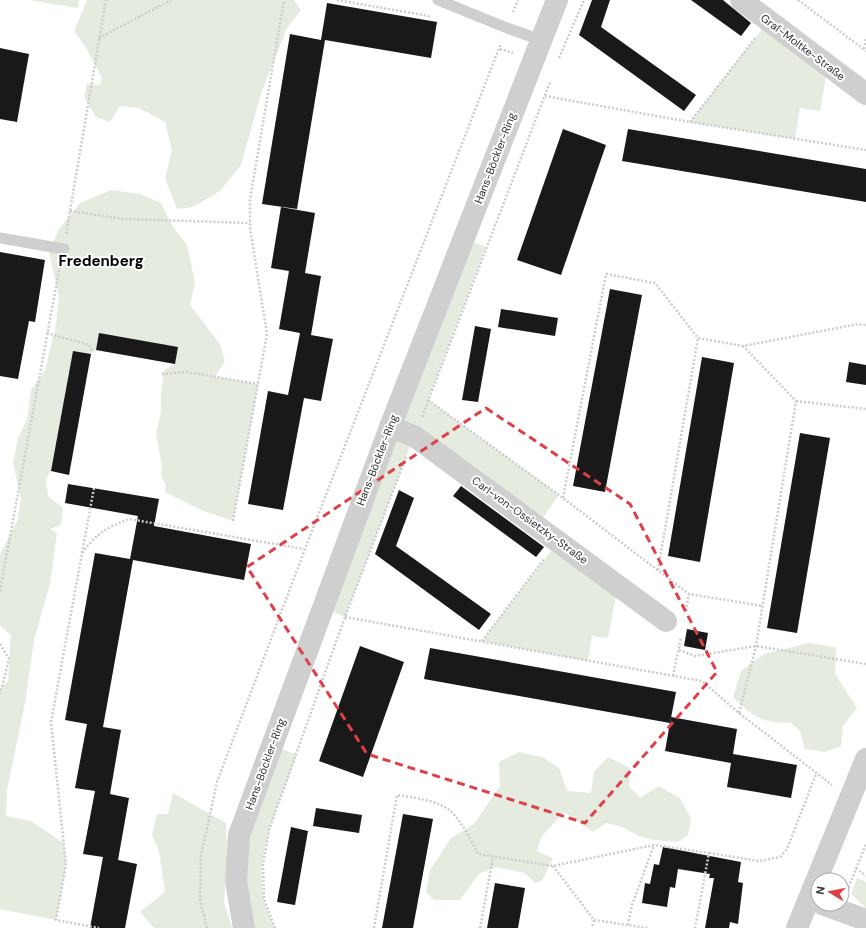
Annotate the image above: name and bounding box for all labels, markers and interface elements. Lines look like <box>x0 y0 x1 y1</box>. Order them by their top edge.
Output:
street label: Graf-Moltke-Straße <box>758 11 848 83</box>
street label: Hans-Böckler-Ring <box>471 110 519 206</box>
district label: Fredenberg <box>58 251 144 271</box>
street label: Hans-Böckler-Ring <box>353 412 401 508</box>
street label: Carl-von-Ossietzky-Straße <box>469 473 591 567</box>
street label: Hans-Böckler-Ring <box>242 716 288 812</box>
north arrow <box>810 872 850 912</box>
text: N <box>813 885 828 895</box>

